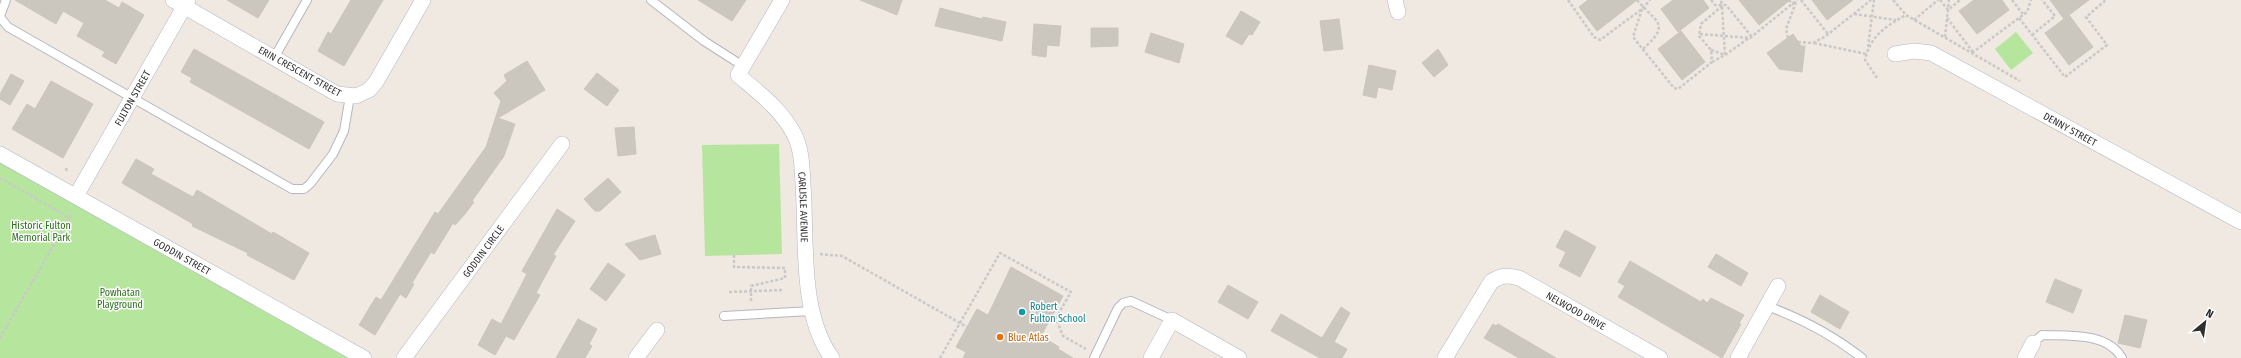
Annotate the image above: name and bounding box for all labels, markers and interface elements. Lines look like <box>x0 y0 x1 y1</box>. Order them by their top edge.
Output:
street label: ERIN CRESCENT STREET <box>256 44 343 100</box>
street label: FULTON STREET <box>112 68 154 128</box>
street label: DENNY STREET <box>2041 110 2099 149</box>
street label: CARLISLE AVENUE <box>795 171 810 243</box>
park label: Historic Fulton Memorial Park <box>11 220 71 244</box>
street label: GODDIN CIRCLE <box>461 223 507 280</box>
street label: GODDIN STREET <box>151 236 213 278</box>
park label: Powhatan Playground <box>97 287 143 311</box>
street label: NELWOOD DRIVE <box>1544 290 1608 333</box>
place label: Robert Fulton School <box>1030 301 1086 325</box>
north arrow <box>2185 302 2225 342</box>
text: N <box>2204 306 2216 321</box>
marker: Robert Fulton School <box>1017 307 1027 317</box>
marker: Blue Atlas <box>995 332 1005 342</box>
place label: Blue Atlas <box>1008 332 1049 344</box>

